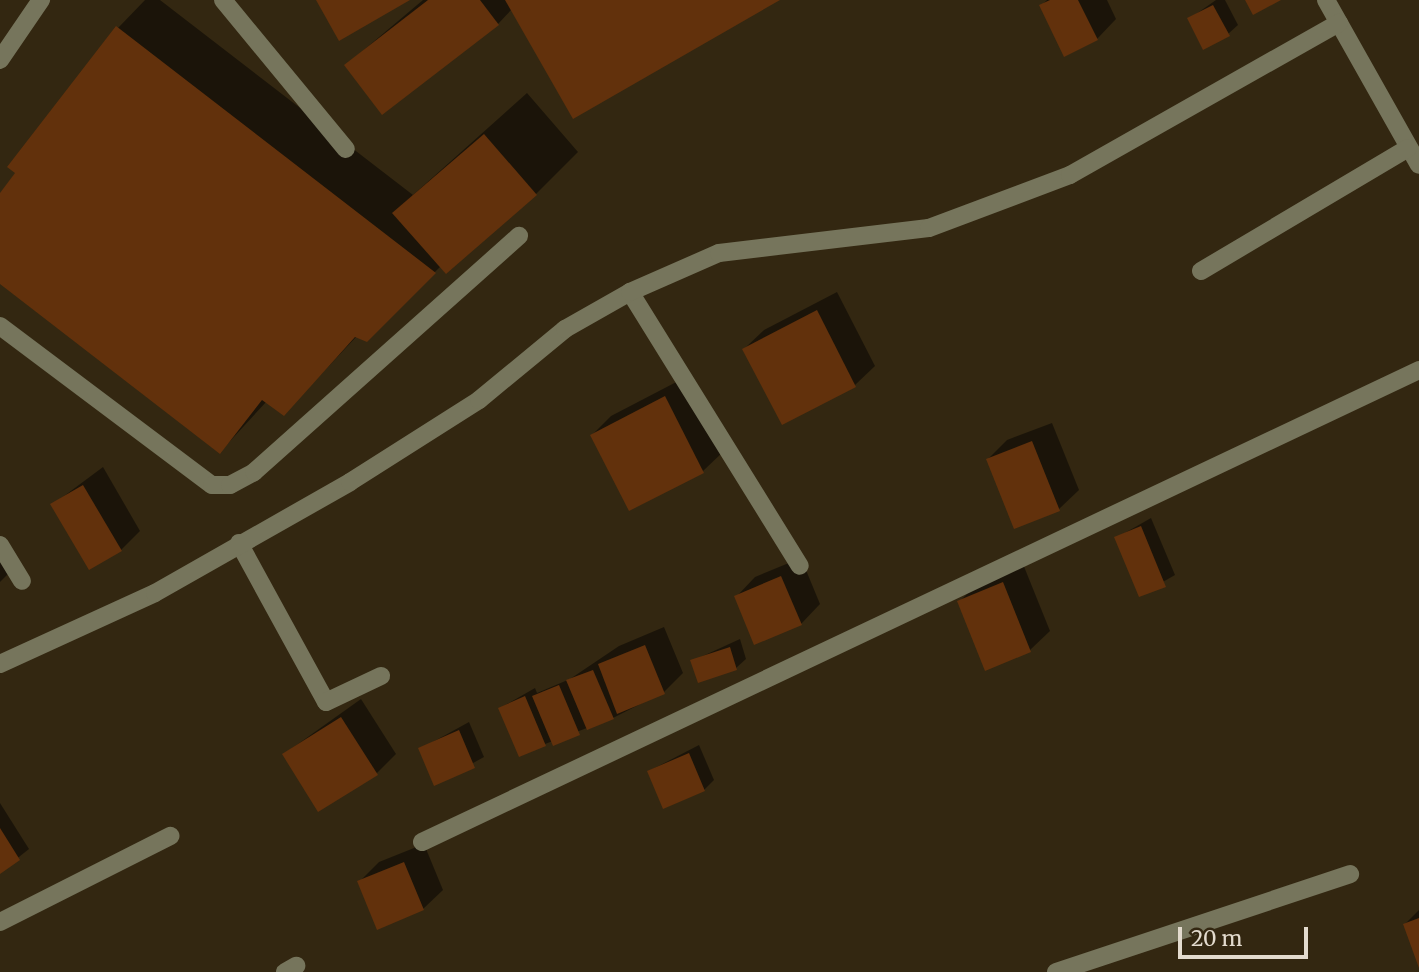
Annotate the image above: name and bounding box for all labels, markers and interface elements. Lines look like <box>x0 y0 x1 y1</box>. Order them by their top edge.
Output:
scale bar <box>1181 912 1310 956</box>
text: 20 m <box>1191 925 1242 952</box>

